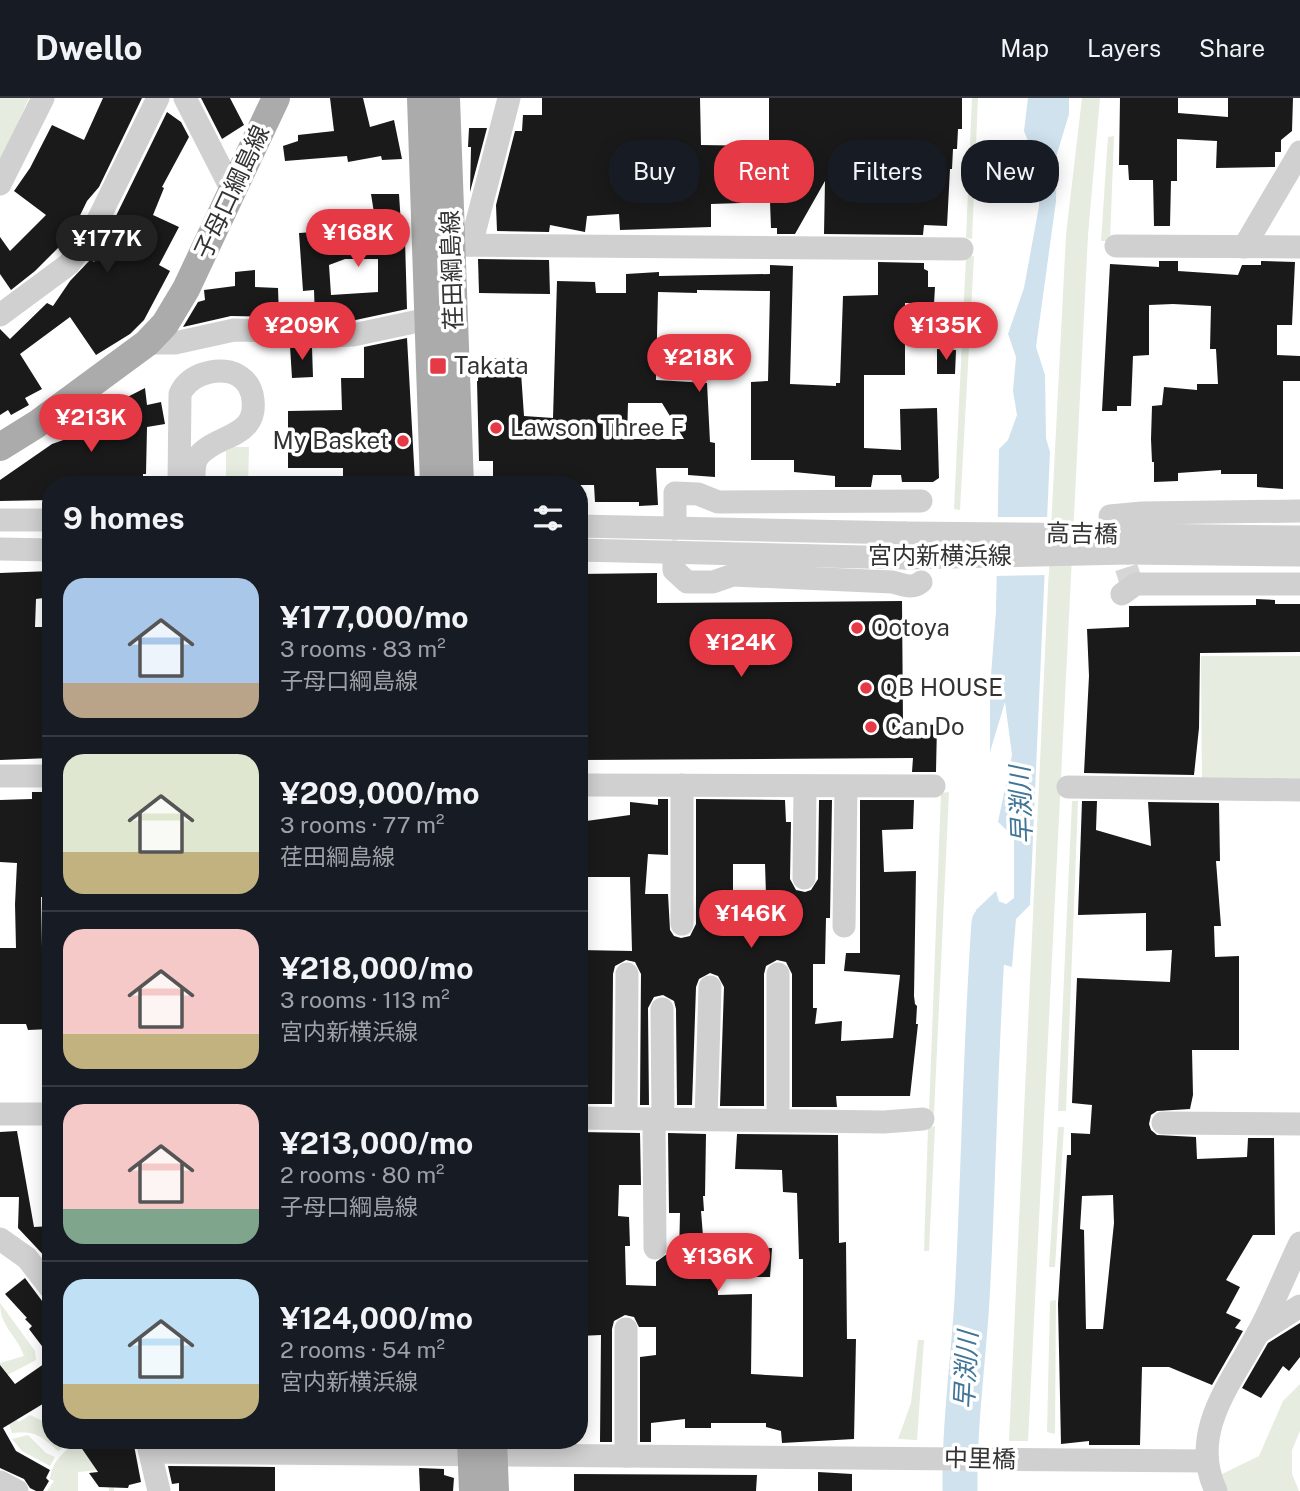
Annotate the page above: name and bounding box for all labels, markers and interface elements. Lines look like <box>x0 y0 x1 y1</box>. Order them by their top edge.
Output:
text: Dwello <box>35 29 143 67</box>
text: Map <box>1000 34 1049 62</box>
text: Layers <box>1087 34 1161 62</box>
text: Share <box>1199 34 1265 62</box>
street label: 子母口綱島線 <box>188 120 274 263</box>
chip: Buy <box>609 140 700 203</box>
chip: Rent <box>714 140 814 203</box>
chip: Filters <box>828 140 947 203</box>
chip: New <box>961 140 1059 203</box>
pin: ¥168K <box>309 209 407 269</box>
street label: 荏田綱島線 <box>435 210 467 330</box>
pin: ¥177K <box>58 216 156 275</box>
text: ¥168K <box>322 218 394 245</box>
text: ¥177K <box>72 224 142 251</box>
pin: ¥209K <box>253 302 351 362</box>
pin: ¥135K <box>897 302 995 362</box>
text: ¥209K <box>264 311 340 338</box>
text: ¥135K <box>910 311 982 338</box>
pin: ¥218K <box>650 334 748 394</box>
text: ¥218K <box>663 343 735 370</box>
place label: Takata <box>454 351 529 379</box>
marker: Takata <box>428 356 448 376</box>
pin: ¥213K <box>42 394 140 454</box>
text: ¥213K <box>55 403 127 430</box>
place label: Lawson Three F <box>510 413 685 441</box>
marker: Lawson Three F <box>488 420 504 436</box>
place label: My Basket <box>272 426 389 454</box>
marker: My Basket <box>395 433 411 449</box>
icon: filters <box>529 499 567 537</box>
text: 9 homes <box>63 500 185 536</box>
street label: 高吉橋 <box>1046 518 1118 548</box>
street label: 宮内新横浜線 <box>868 541 1012 569</box>
text: ¥177,000/mo <box>280 599 469 635</box>
icon: home <box>119 606 203 690</box>
place label: Ootoya <box>871 613 950 641</box>
pin: ¥124K <box>692 620 790 679</box>
marker: Ootoya <box>849 620 865 636</box>
text: ¥124K <box>705 628 777 655</box>
text: 3 rooms · 83 m² <box>280 635 446 662</box>
text: 子母口綱島線 <box>280 667 418 694</box>
place label: QB HOUSE <box>880 673 1003 701</box>
marker: QB HOUSE <box>858 680 874 696</box>
place label: Can Do <box>885 712 965 740</box>
marker: Can Do <box>863 719 879 735</box>
water label: 早渕川 <box>1004 763 1037 845</box>
text: ¥209,000/mo <box>280 775 480 811</box>
icon: home <box>119 782 203 866</box>
text: 3 rooms · 77 m² <box>280 811 444 838</box>
text: 荏田綱島線 <box>280 843 395 870</box>
pin: ¥146K <box>702 890 800 950</box>
text: ¥146K <box>715 899 787 926</box>
text: ¥218,000/mo <box>280 950 473 986</box>
icon: home <box>119 957 203 1041</box>
text: 3 rooms · 113 m² <box>280 986 450 1013</box>
text: 宮内新横浜線 <box>280 1018 418 1045</box>
text: ¥213,000/mo <box>280 1125 473 1161</box>
icon: home <box>119 1132 203 1216</box>
text: 2 rooms · 80 m² <box>280 1161 445 1188</box>
text: 子母口綱島線 <box>280 1193 418 1220</box>
pin: ¥136K <box>669 1234 767 1293</box>
text: ¥136K <box>682 1242 754 1269</box>
text: ¥124,000/mo <box>280 1300 473 1336</box>
icon: home <box>119 1307 203 1391</box>
water label: 早渕川 <box>948 1327 983 1410</box>
text: 2 rooms · 54 m² <box>280 1336 445 1363</box>
text: 宮内新横浜線 <box>280 1368 418 1395</box>
street label: 中里橋 <box>944 1443 1016 1473</box>

